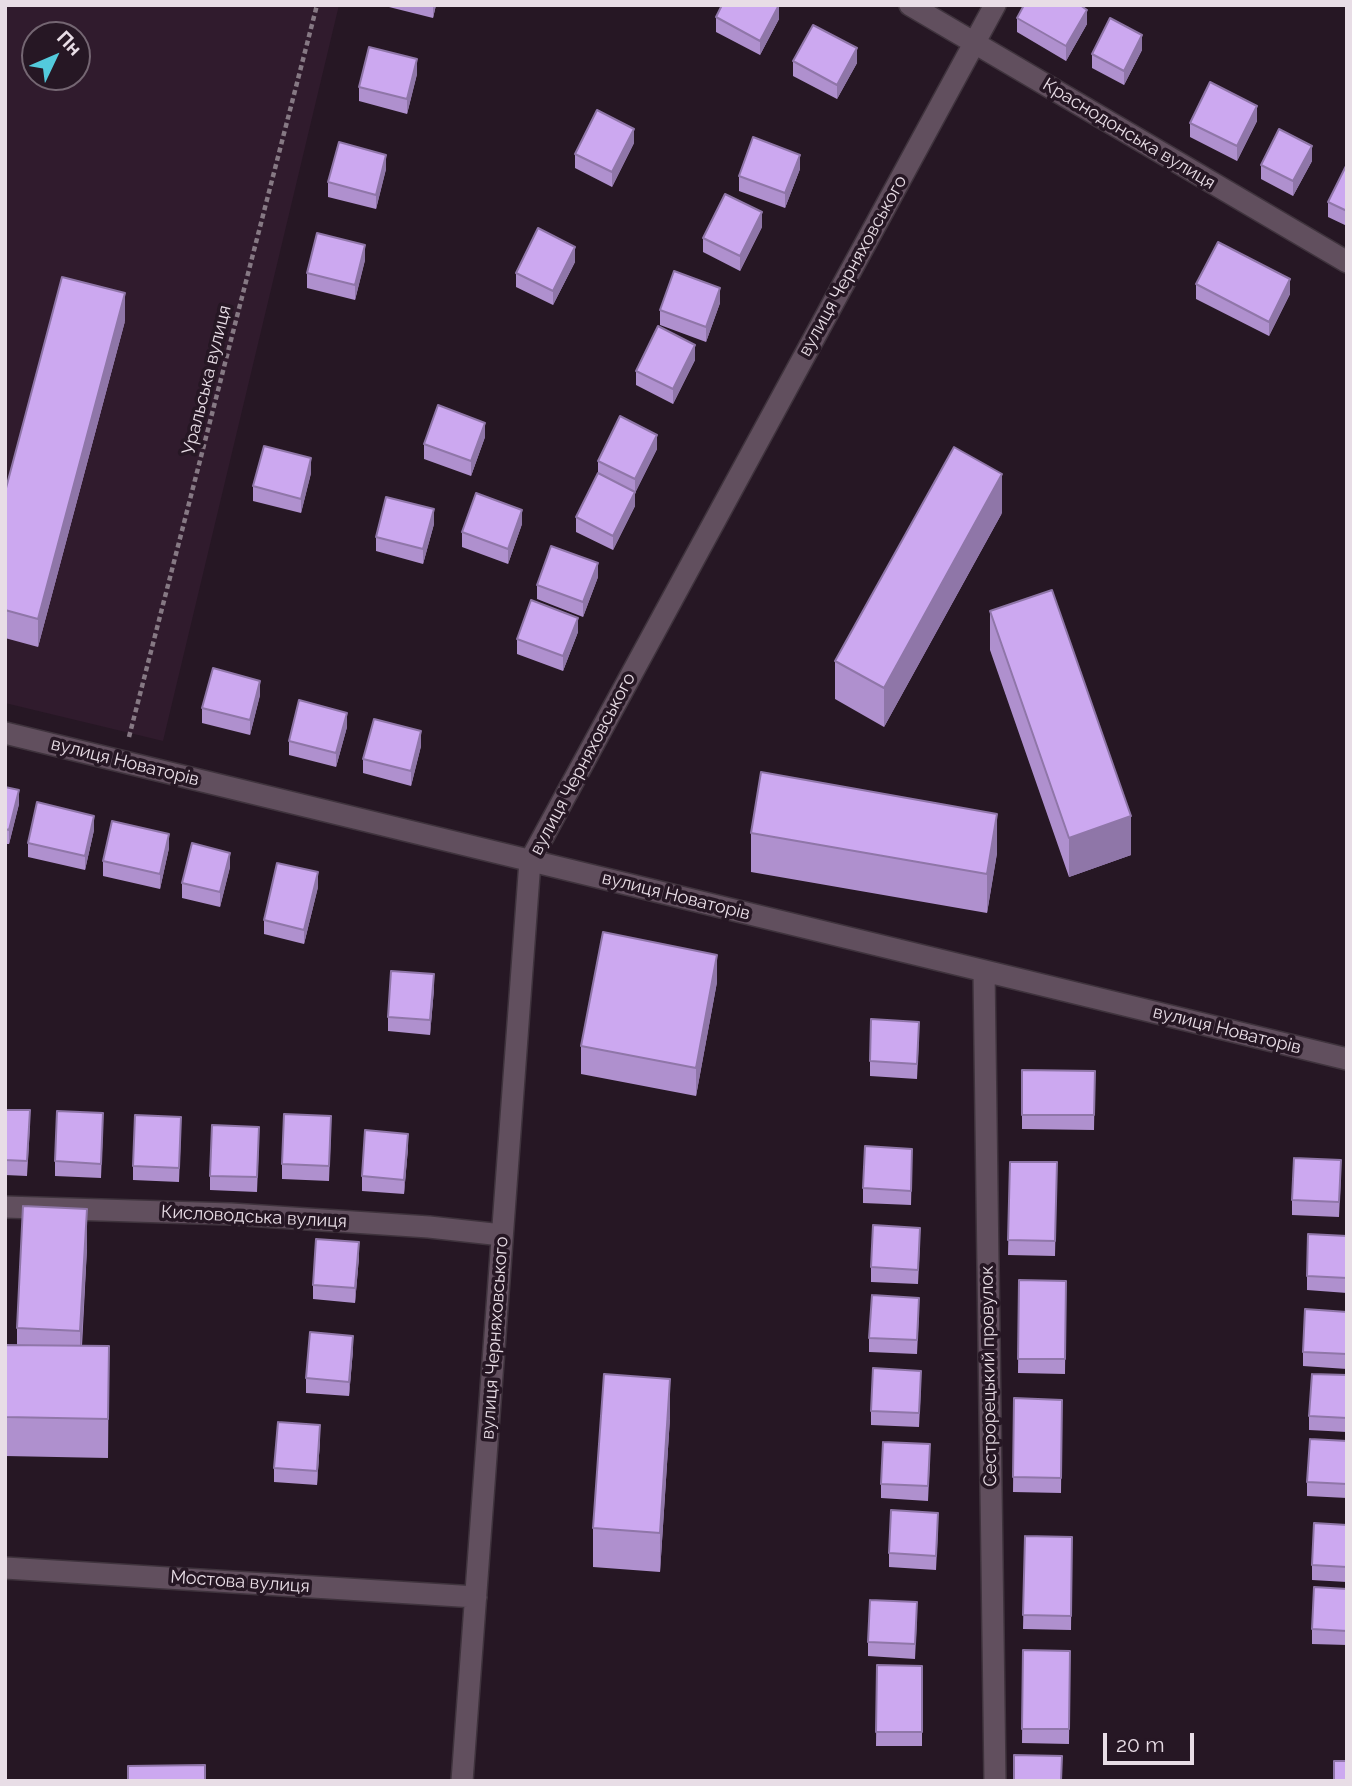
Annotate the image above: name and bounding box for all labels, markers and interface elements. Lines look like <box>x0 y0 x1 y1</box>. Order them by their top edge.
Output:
north arrow <box>21 21 91 91</box>
text: Пн <box>53 26 86 60</box>
street label: Краснодонська вулиця <box>1039 74 1219 194</box>
street label: вулиця Черняховського <box>794 172 912 360</box>
street label: Уральська вулиця <box>178 303 236 457</box>
street label: вулиця Черняховського <box>526 669 640 859</box>
street label: вулиця Новаторів <box>49 733 201 791</box>
street label: вулиця Новаторів <box>600 867 752 925</box>
street label: вулиця Новаторів <box>1151 1001 1303 1059</box>
street label: Кисловодська вулиця <box>160 1201 348 1233</box>
street label: вулиця Черняховського <box>477 1236 513 1440</box>
street label: Сестрорецький провулок <box>976 1265 1002 1487</box>
street label: Мостова вулиця <box>170 1566 310 1598</box>
scale bar <box>1107 1720 1198 1764</box>
text: 20 m <box>1116 1732 1164 1757</box>

